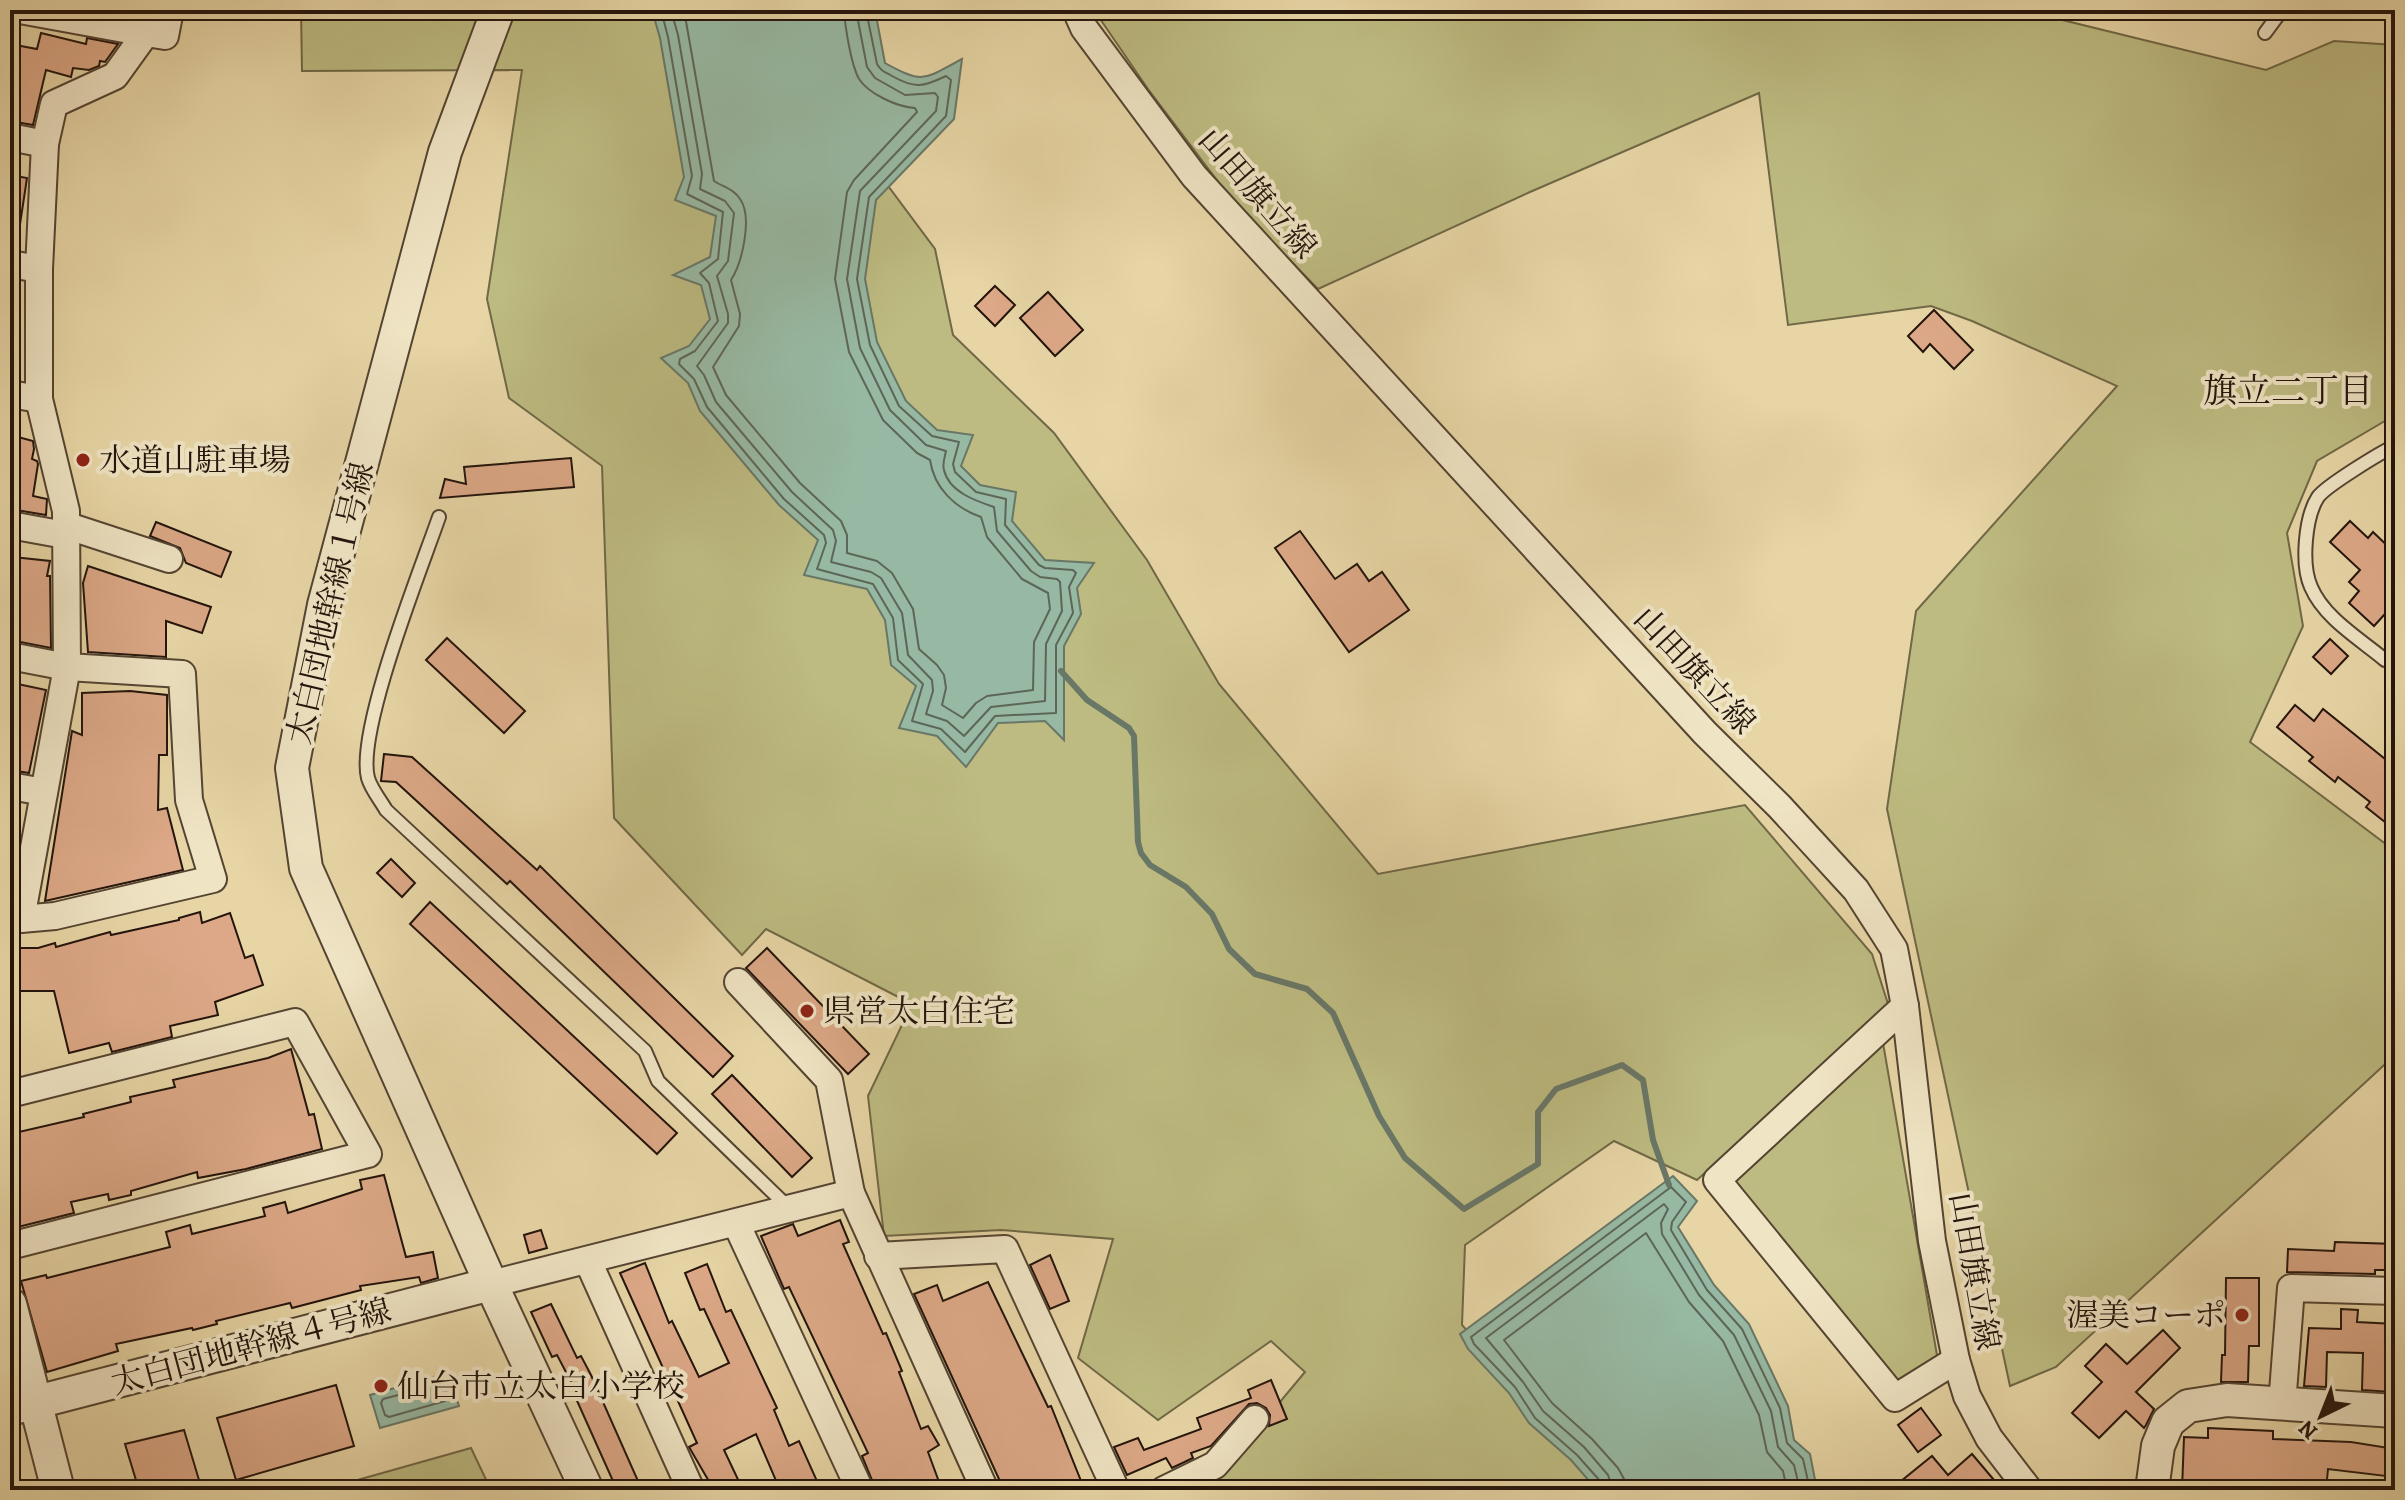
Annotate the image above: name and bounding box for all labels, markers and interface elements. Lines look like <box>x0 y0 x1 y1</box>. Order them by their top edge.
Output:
street label: 山田旗立線 <box>1189 118 1327 268</box>
district label: 旗立二丁目 <box>2203 367 2373 414</box>
place label: 水道山駐車場 <box>99 438 291 482</box>
marker: 水道山駐車場 <box>74 451 92 469</box>
street label: 太白団地幹線１号線 <box>276 458 384 748</box>
street label: 山田旗立線 <box>1624 596 1766 744</box>
place label: 県営太白住宅 <box>823 989 1015 1033</box>
marker: 県営太白住宅 <box>798 1002 816 1020</box>
street label: 山田旗立線 <box>1939 1188 2011 1354</box>
street label: 太白団地幹線４号線 <box>106 1287 396 1405</box>
place label: 渥美コーポ <box>2066 1293 2226 1337</box>
marker: 渥美コーポ <box>2233 1306 2251 1324</box>
place label: 仙台市立太白小学校 <box>397 1364 685 1408</box>
north arrow <box>2281 1376 2361 1456</box>
marker: 仙台市立太白小学校 <box>372 1377 390 1395</box>
text: N <box>2292 1413 2324 1446</box>

